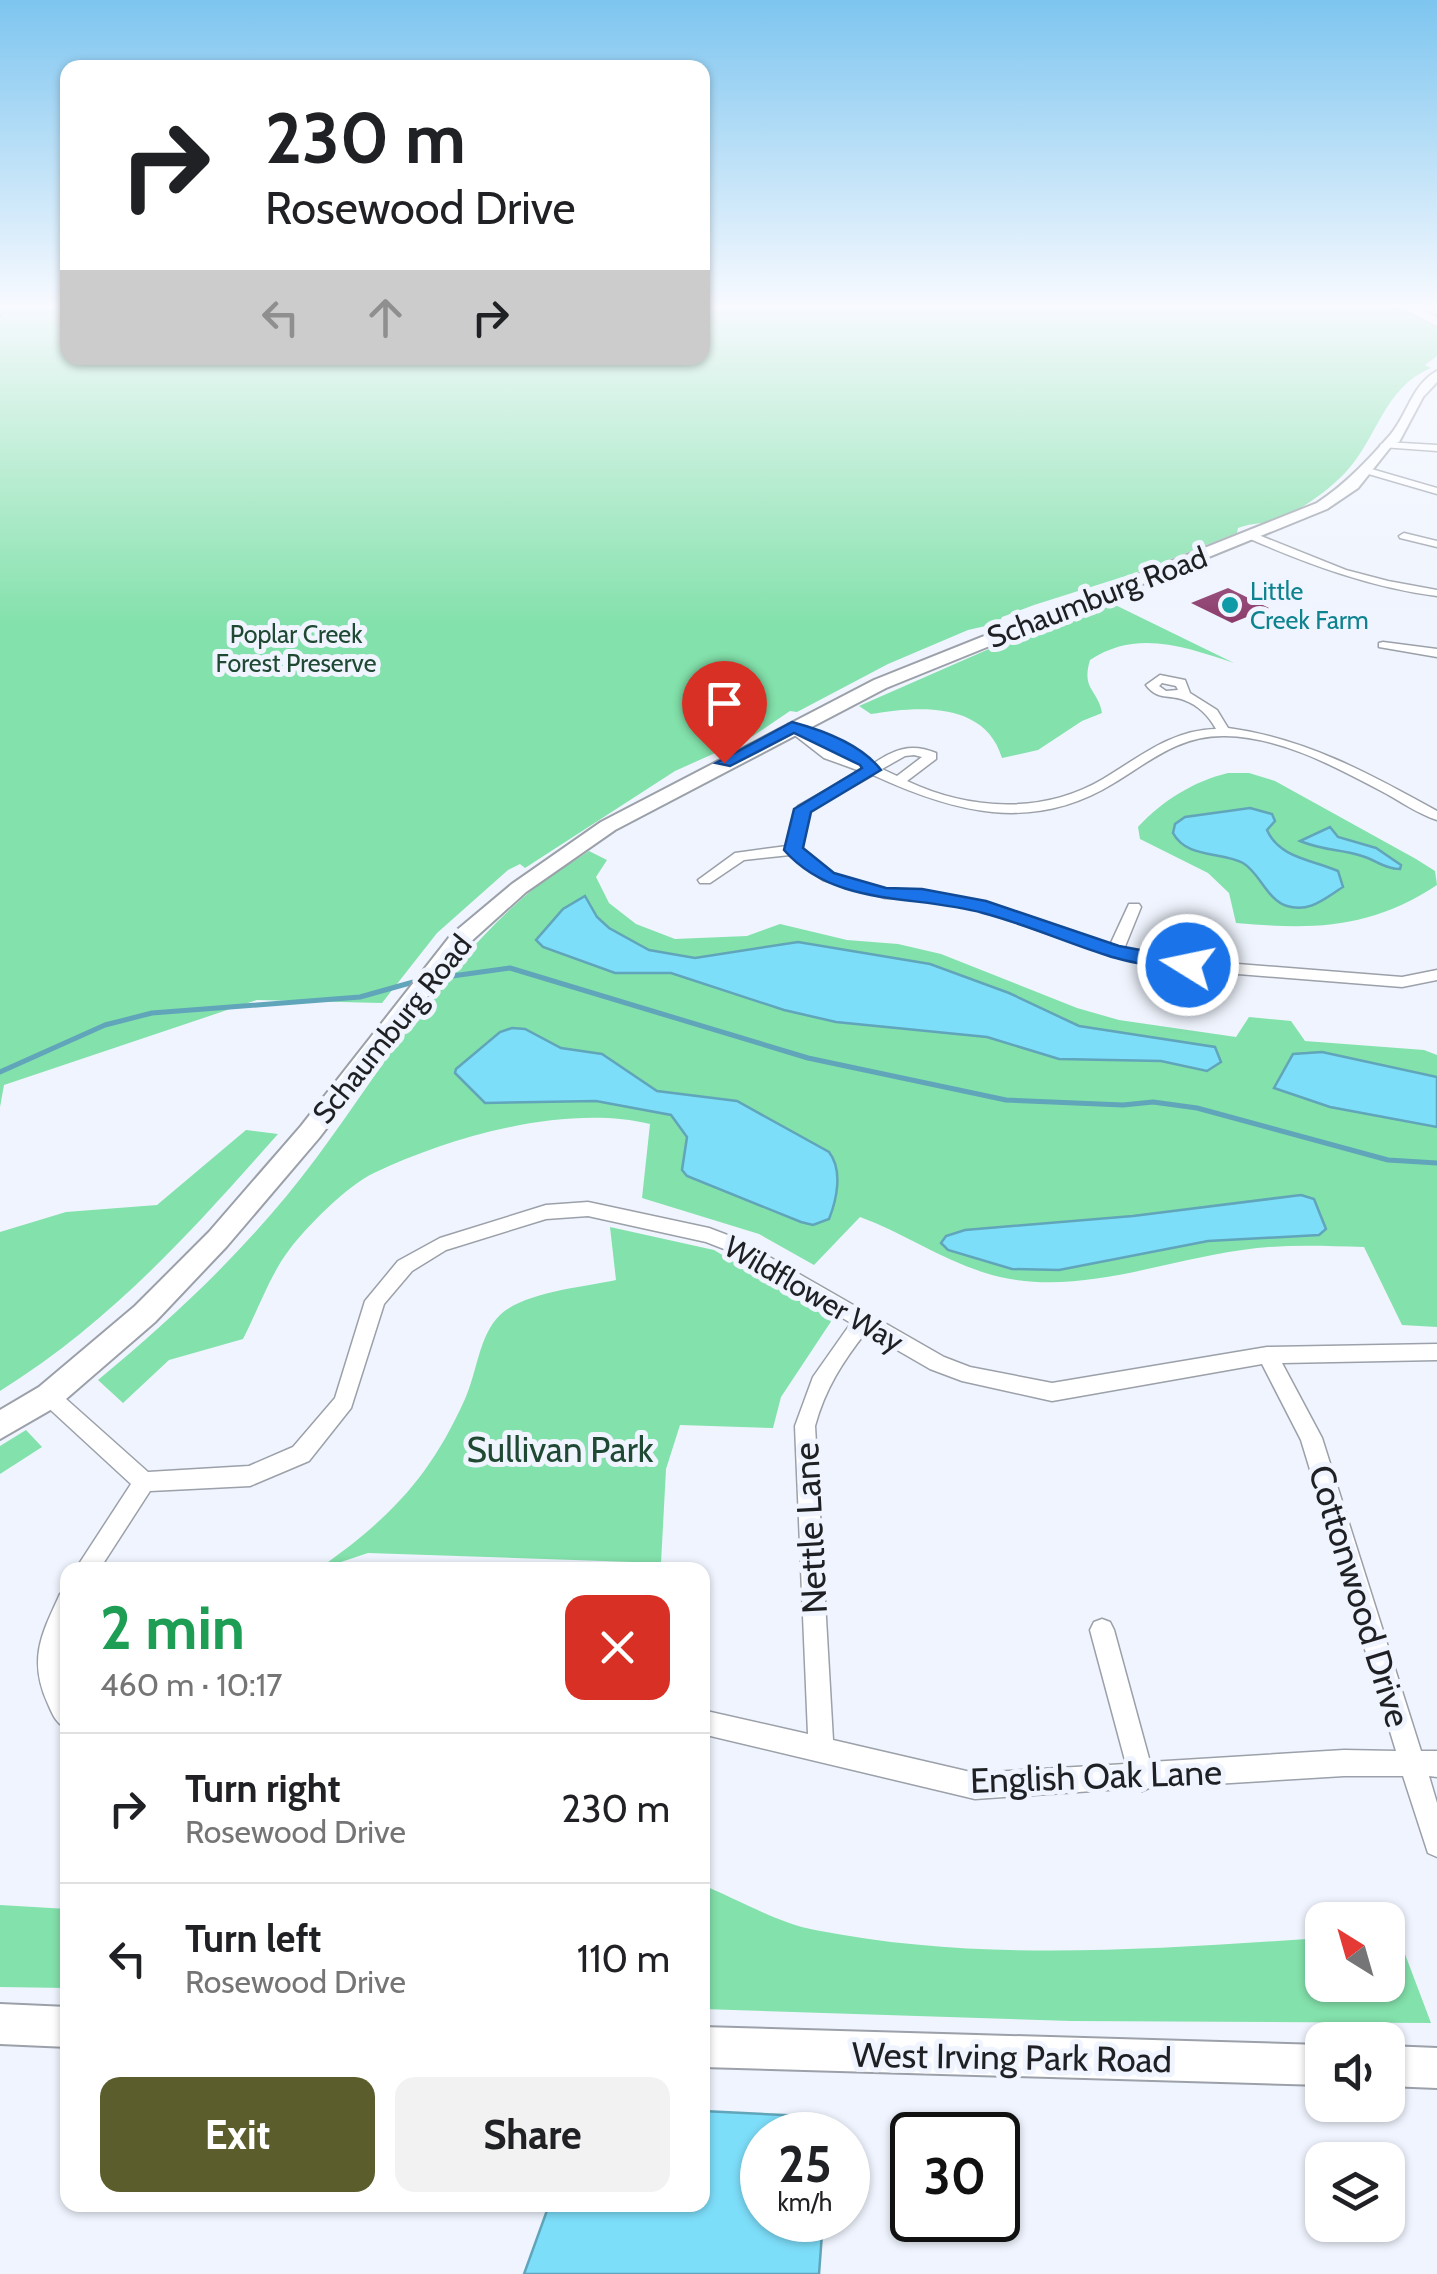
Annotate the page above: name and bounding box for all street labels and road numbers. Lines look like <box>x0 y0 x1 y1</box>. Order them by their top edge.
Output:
street label: Schaumburg Road <box>982 538 1212 656</box>
street label: Schaumburg Road <box>305 927 479 1131</box>
street label: Wildflower Way <box>718 1228 910 1360</box>
street label: Nettle Lane <box>784 1441 836 1615</box>
street label: Cottonwood Drive <box>1300 1460 1420 1732</box>
street label: English Oak Lane <box>969 1750 1223 1802</box>
street label: West Irving Park Road <box>852 2033 1172 2081</box>

